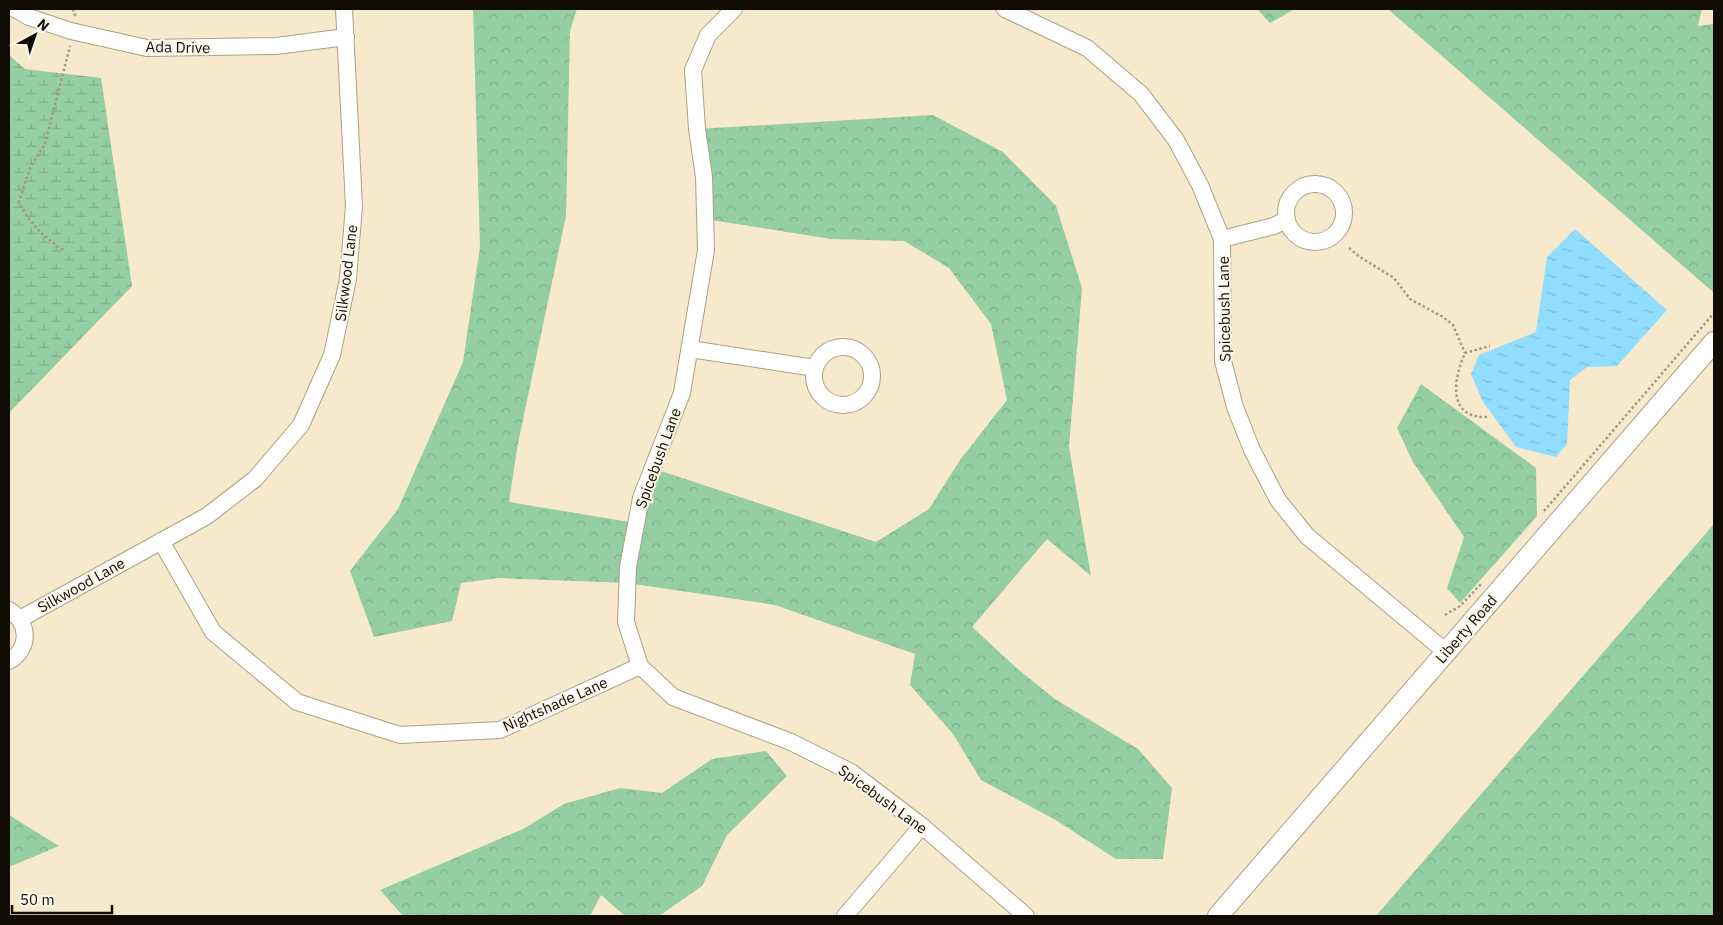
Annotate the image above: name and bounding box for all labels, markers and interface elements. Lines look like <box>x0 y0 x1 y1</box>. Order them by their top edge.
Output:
north arrow <box>10 10 60 60</box>
text: N <box>34 15 53 35</box>
street label: Ada Drive <box>145 37 211 57</box>
street label: Silkwood Lane <box>331 224 361 322</box>
street label: Spicebush Lane <box>1214 256 1234 362</box>
street label: Spicebush Lane <box>631 405 685 511</box>
street label: Silkwood Lane <box>34 553 128 617</box>
street label: Liberty Road <box>1431 591 1501 667</box>
street label: Nightshade Lane <box>500 672 610 736</box>
street label: Spicebush Lane <box>835 760 931 838</box>
scale bar <box>12 882 112 914</box>
text: 50 m <box>20 890 55 909</box>

